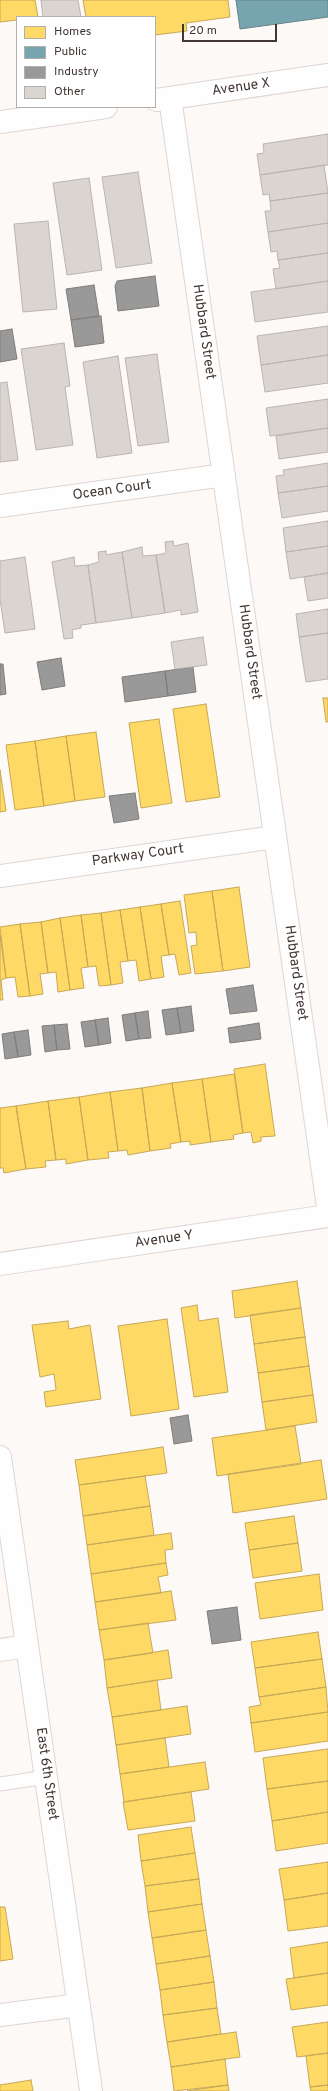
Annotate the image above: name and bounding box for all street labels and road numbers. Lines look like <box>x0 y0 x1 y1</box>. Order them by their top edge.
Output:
street label: Avenue X <box>211 76 271 100</box>
street label: Hubbard Street <box>188 283 218 381</box>
street label: Ocean Court <box>72 477 152 505</box>
street label: Hubbard Street <box>234 603 264 701</box>
street label: Parkway Court <box>91 841 185 871</box>
street label: Hubbard Street <box>280 924 310 1022</box>
street label: Avenue Y <box>134 1228 194 1252</box>
street label: East 6th Street <box>31 1726 61 1822</box>

